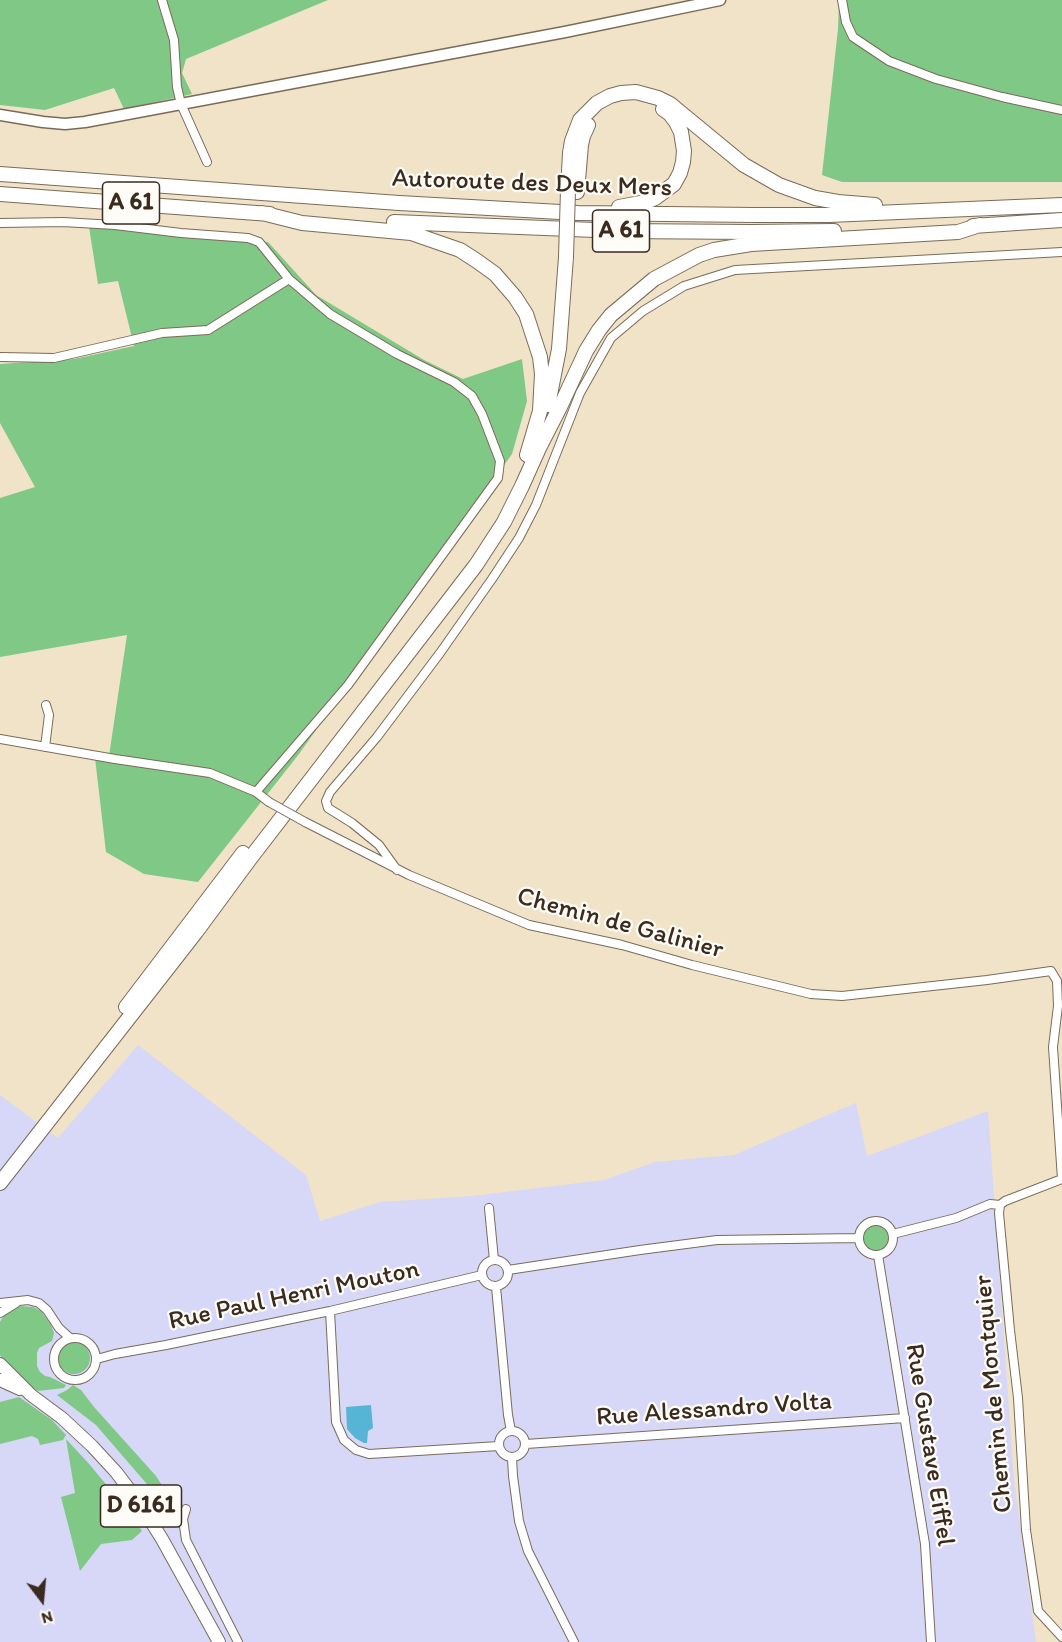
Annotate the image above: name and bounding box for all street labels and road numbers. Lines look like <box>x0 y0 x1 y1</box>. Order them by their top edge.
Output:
street label: Autoroute des Deux Mers <box>391 164 673 204</box>
road number: A 61 <box>102 182 160 224</box>
road number: A 61 <box>592 210 650 252</box>
street label: Chemin de Galinier <box>513 881 727 967</box>
street label: Rue Paul Henri Mouton <box>166 1254 422 1338</box>
street label: Chemin de Montquier <box>968 1274 1020 1514</box>
street label: Rue Gustave Eiffel <box>898 1341 960 1549</box>
street label: Rue Alessandro Volta <box>595 1386 833 1434</box>
road number: D 6161 <box>100 1485 182 1527</box>

